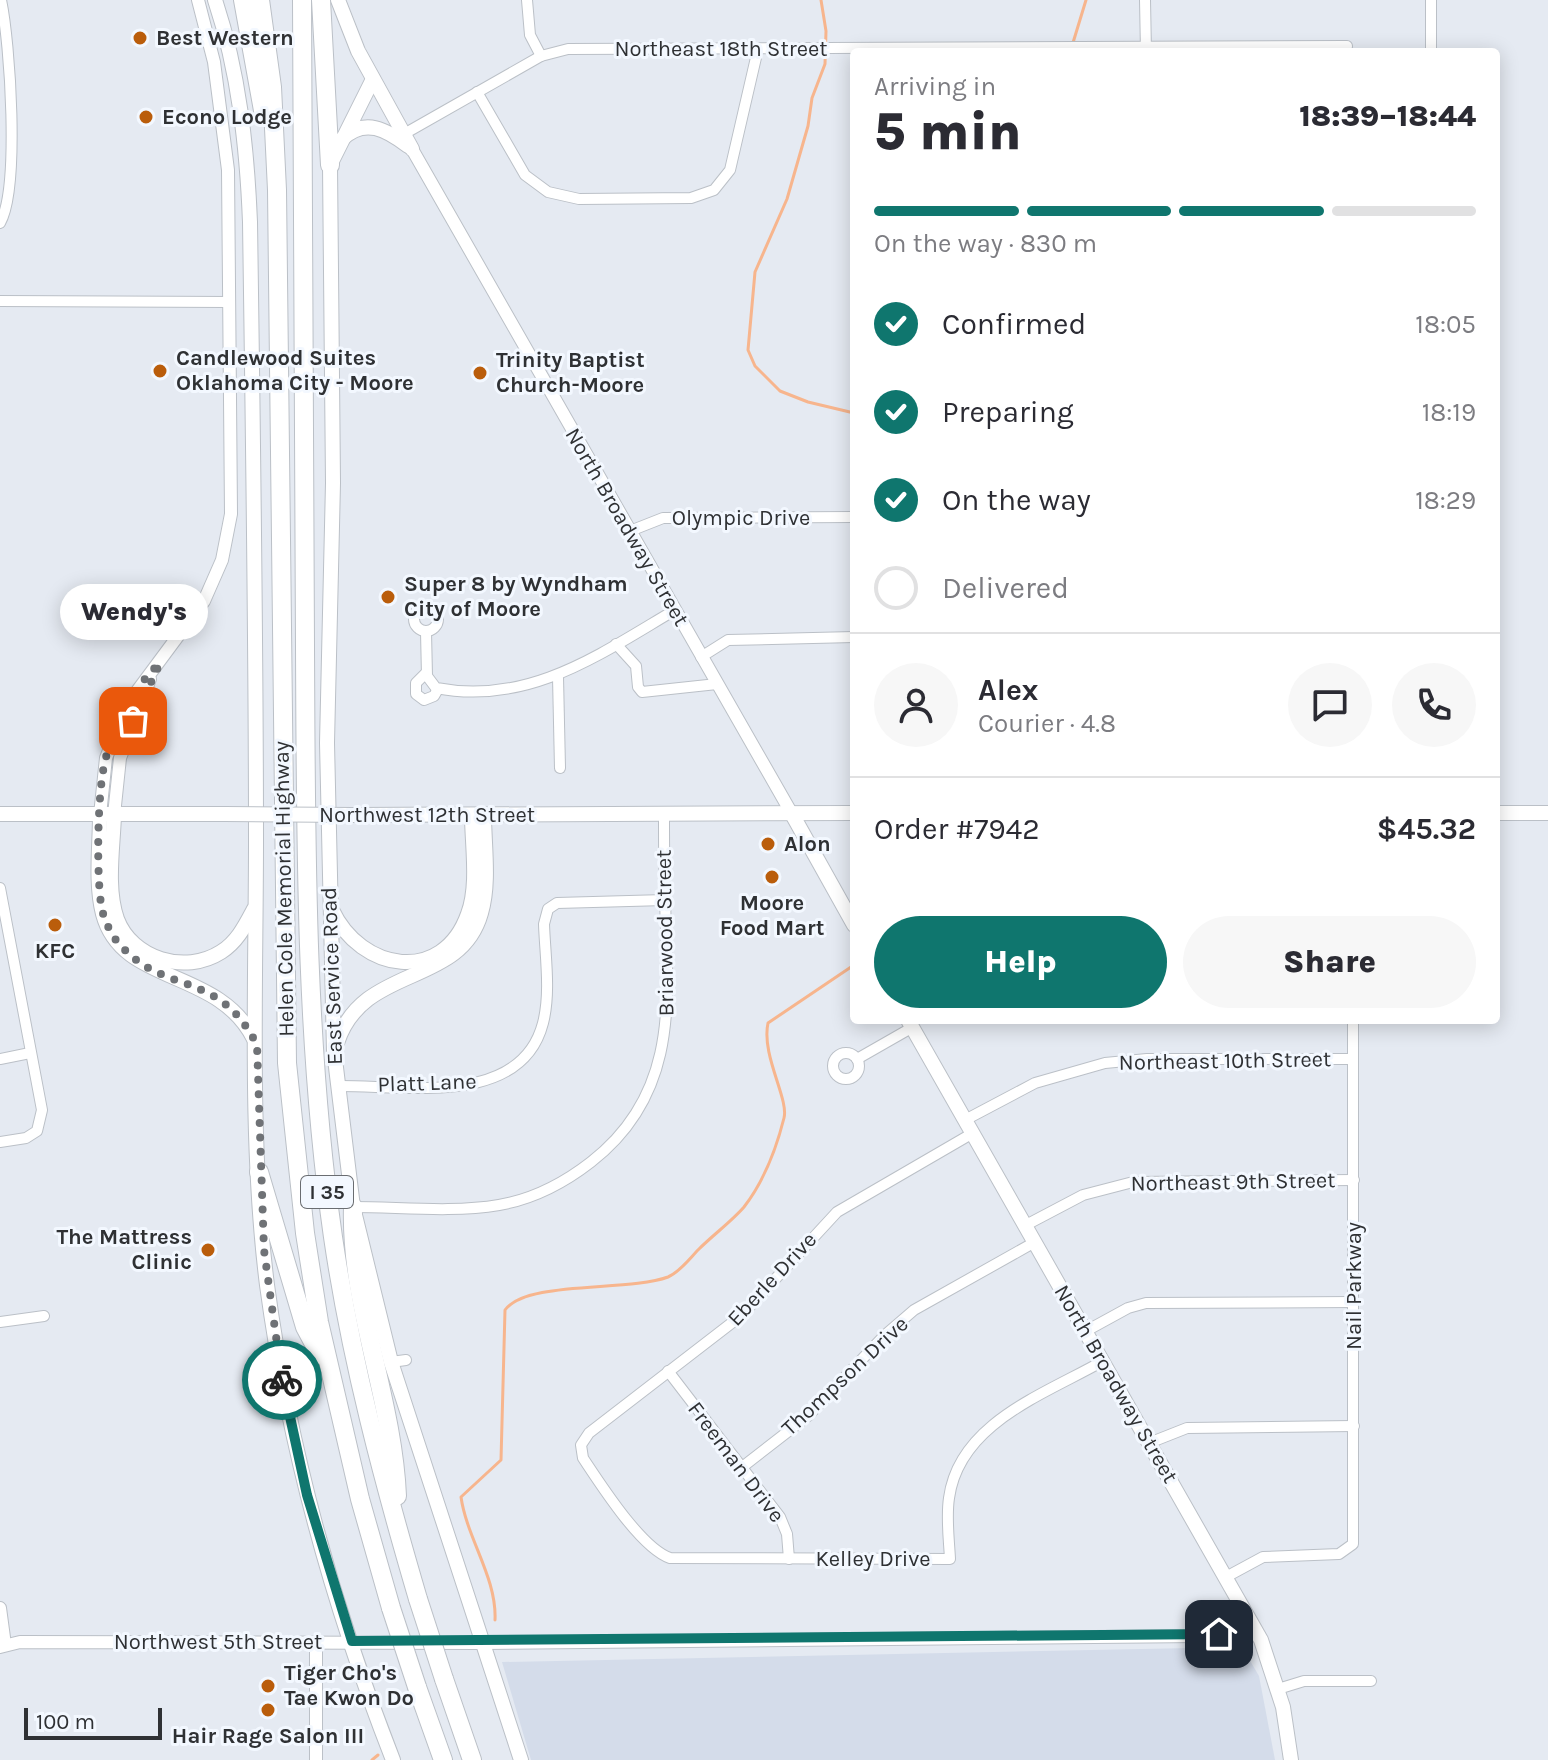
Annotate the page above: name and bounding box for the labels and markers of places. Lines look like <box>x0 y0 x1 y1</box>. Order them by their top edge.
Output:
place label: Best Western <box>156 25 294 51</box>
marker: Best Western <box>131 29 149 47</box>
place label: Econo Lodge <box>162 104 292 130</box>
marker: Econo Lodge <box>137 108 155 126</box>
place label: Candlewood Suites Oklahoma City - Moore <box>176 345 414 396</box>
place label: Trinity Baptist Church-Moore <box>496 347 645 398</box>
marker: Candlewood Suites Oklahoma City - Moore <box>151 362 169 380</box>
marker: Trinity Baptist Church-Moore <box>471 364 489 382</box>
place label: Super 8 by Wyndham City of Moore <box>404 571 628 622</box>
callout: Wendy's <box>59 585 207 641</box>
marker: Super 8 by Wyndham City of Moore <box>379 588 397 606</box>
pin <box>99 687 167 755</box>
place label: Alon <box>784 831 831 857</box>
marker: Alon <box>759 835 777 853</box>
marker: Moore Food Mart <box>763 868 781 886</box>
place label: Moore Food Mart <box>720 890 825 941</box>
marker: KFC <box>46 916 64 934</box>
place label: KFC <box>35 938 75 964</box>
place label: The Mattress Clinic <box>56 1224 192 1275</box>
marker: The Mattress Clinic <box>199 1241 217 1259</box>
pin <box>1185 1600 1253 1668</box>
place label: Tiger Cho's Tae Kwon Do <box>284 1660 414 1711</box>
marker: Tiger Cho's Tae Kwon Do <box>259 1677 277 1695</box>
marker: Hair Rage Salon III <box>259 1701 277 1719</box>
place label: Hair Rage Salon III <box>172 1723 364 1749</box>

